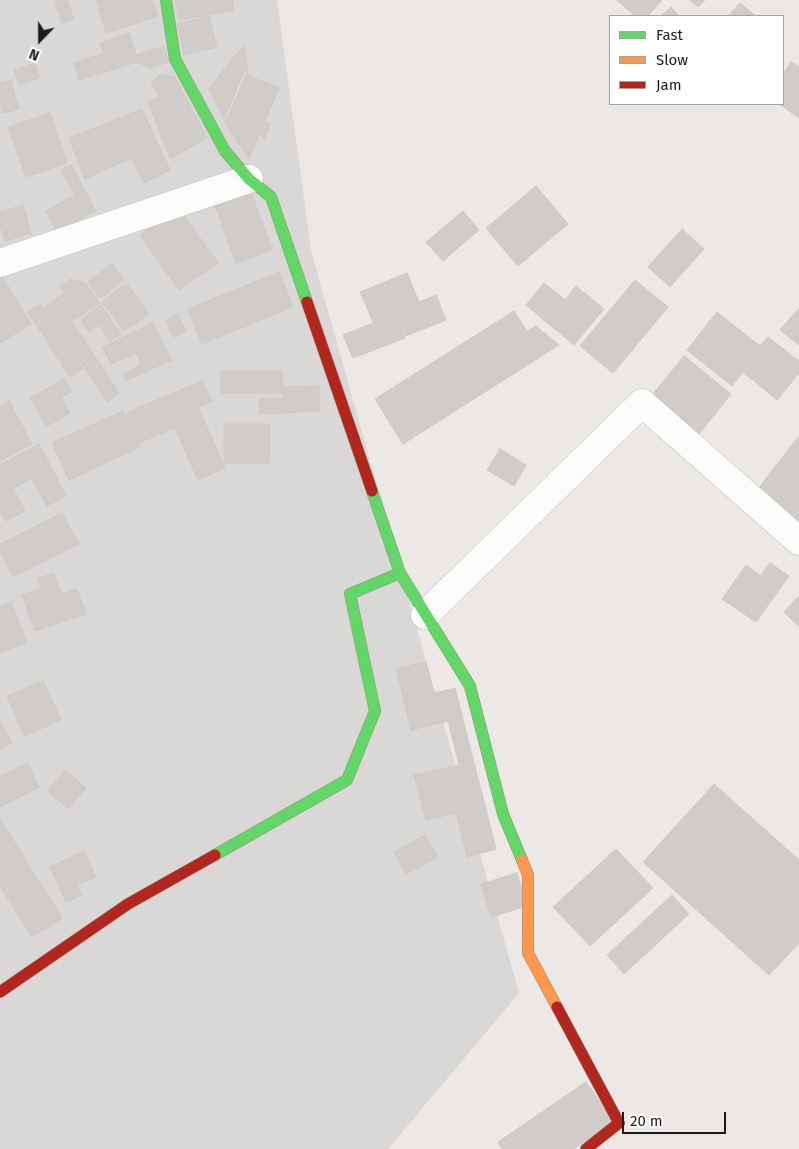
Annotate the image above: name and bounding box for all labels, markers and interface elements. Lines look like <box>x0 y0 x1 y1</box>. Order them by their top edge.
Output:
north arrow <box>15 15 65 65</box>
legend <box>609 15 784 105</box>
text: Fast <box>656 26 683 44</box>
text: N <box>27 45 42 64</box>
text: Slow <box>656 51 688 69</box>
text: Jam <box>656 76 682 94</box>
scale bar <box>624 1102 728 1134</box>
text: 20 m <box>630 1112 663 1130</box>

